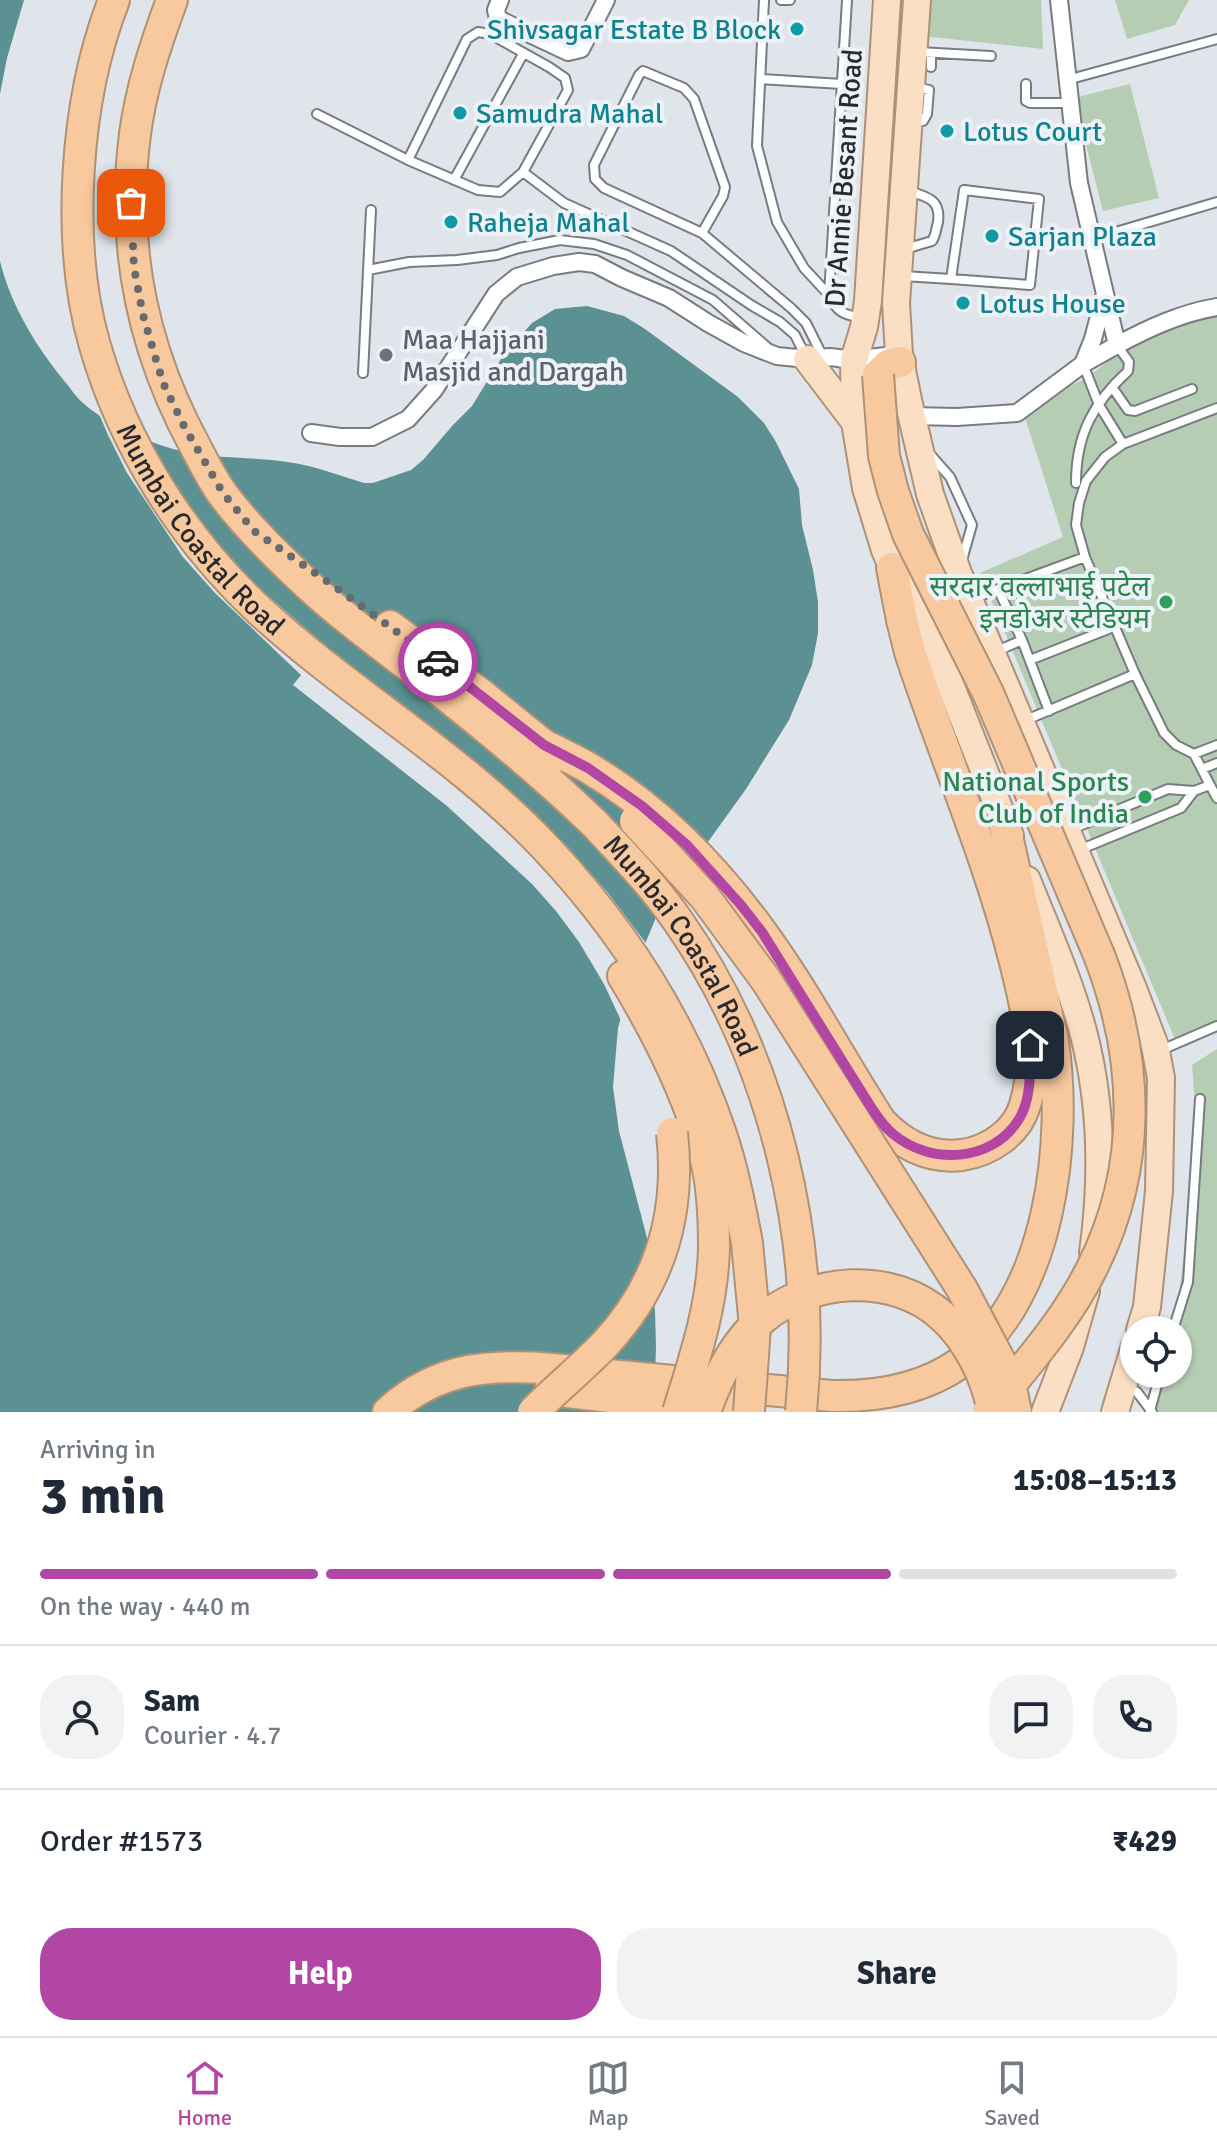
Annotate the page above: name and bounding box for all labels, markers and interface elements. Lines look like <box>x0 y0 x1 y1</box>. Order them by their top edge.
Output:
place label: Shivsagar Estate B Block <box>487 13 781 47</box>
marker: Shivsagar Estate B Block <box>788 20 806 38</box>
street label: Dr Annie Besant Road <box>818 48 870 308</box>
place label: Samudra Mahal <box>476 97 663 131</box>
marker: Samudra Mahal <box>451 104 469 122</box>
place label: Lotus Court <box>963 115 1102 149</box>
marker: Lotus Court <box>938 122 956 140</box>
pin <box>97 169 165 237</box>
icon: bag <box>109 181 153 225</box>
place label: Raheja Mahal <box>467 206 630 240</box>
marker: Raheja Mahal <box>442 213 460 231</box>
place label: Sarjan Plaza <box>1008 220 1157 254</box>
marker: Sarjan Plaza <box>983 227 1001 245</box>
place label: Lotus House <box>979 287 1126 321</box>
marker: Lotus House <box>954 294 972 312</box>
place label: Maa Hajjani Masjid and Dargah <box>402 323 624 389</box>
marker: Maa Hajjani Masjid and Dargah <box>377 346 395 364</box>
street label: Mumbai Coastal Road <box>108 418 291 643</box>
place label: सरदार वल्लाभाई पटेल इनडोअर स्टेडियम <box>930 570 1151 636</box>
marker: सरदार वल्लाभाई पटेल इनडोअर स्टेडियम <box>1157 593 1175 611</box>
courier <box>398 622 478 702</box>
icon: car <box>416 640 460 684</box>
place label: National Sports Club of India <box>942 765 1129 831</box>
marker: National Sports Club of India <box>1136 788 1154 806</box>
street label: Mumbai Coastal Road <box>596 828 765 1061</box>
pin <box>996 1011 1064 1079</box>
icon: home <box>1008 1023 1052 1067</box>
map controls <box>1120 1316 1192 1388</box>
button: locate <box>1120 1316 1192 1388</box>
text: Arriving in <box>40 1434 156 1466</box>
text: 15:08–15:13 <box>1013 1462 1177 1499</box>
text: 3 min <box>40 1464 166 1528</box>
text: On the way · 440 m <box>40 1591 250 1623</box>
button: person <box>40 1675 124 1759</box>
button: chat <box>989 1675 1073 1759</box>
button: phone <box>1093 1675 1177 1759</box>
text: Sam <box>144 1683 200 1720</box>
text: Courier · 4.7 <box>144 1720 281 1752</box>
text: Order #1573 <box>40 1823 203 1860</box>
text: ₹429 <box>1112 1823 1177 1860</box>
button: Help <box>40 1928 601 2020</box>
button: Share <box>617 1928 1177 2020</box>
tab: Home <box>177 2056 232 2131</box>
tab: Map <box>586 2056 630 2131</box>
tab: Saved <box>984 2056 1040 2131</box>

